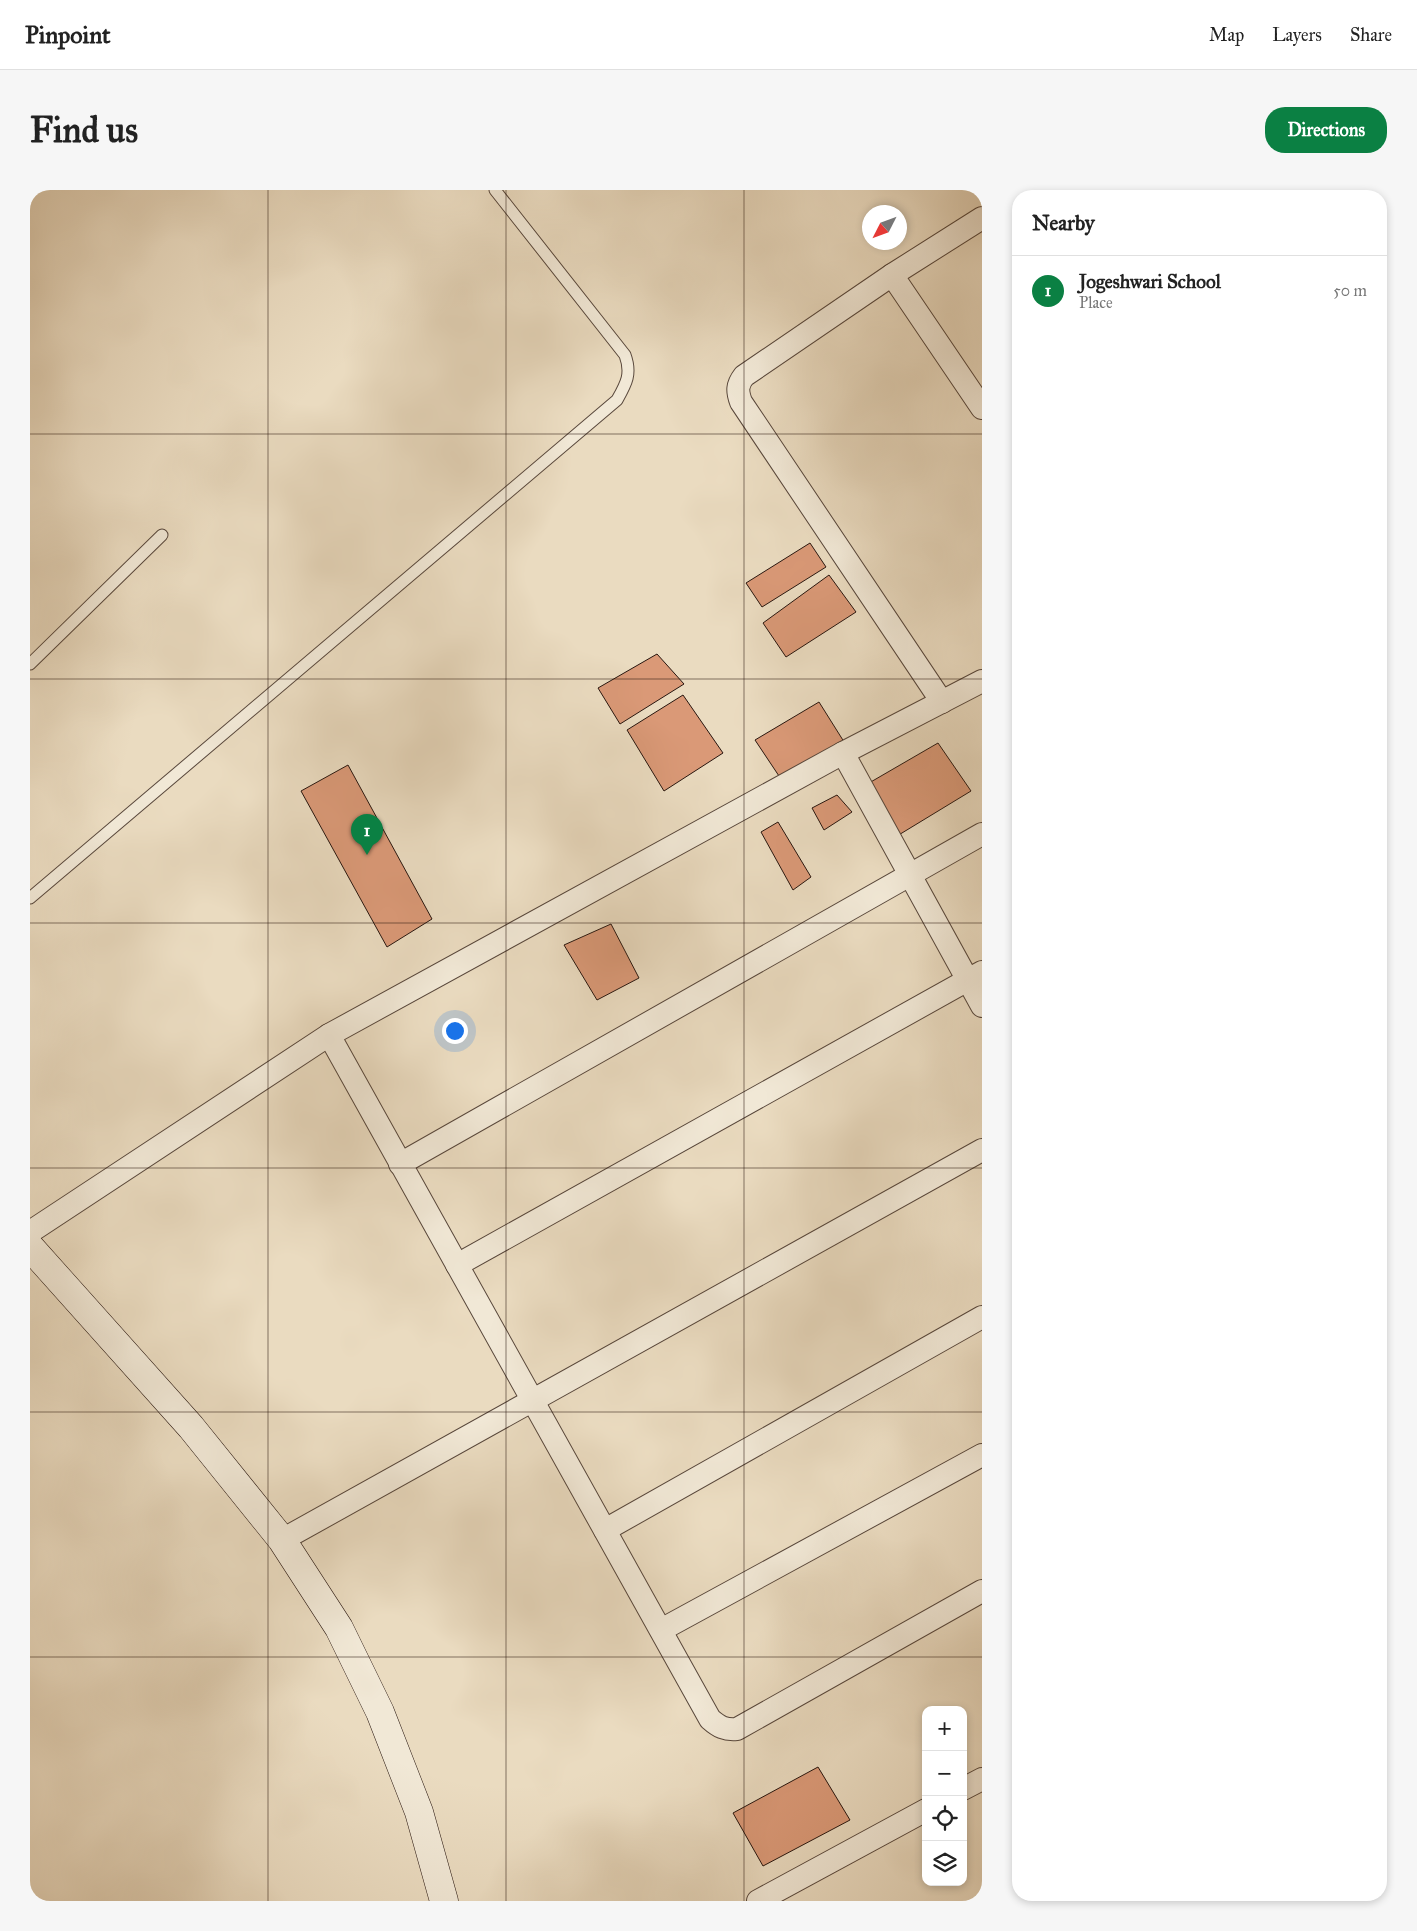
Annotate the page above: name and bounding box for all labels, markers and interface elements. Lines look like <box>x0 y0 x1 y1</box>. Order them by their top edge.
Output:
text: Pinpoint <box>25 20 111 50</box>
text: Map <box>1209 24 1244 46</box>
text: Layers <box>1272 24 1322 46</box>
text: Share <box>1350 24 1392 46</box>
button: Directions <box>1265 107 1387 153</box>
text: Find us <box>30 109 138 152</box>
north arrow <box>862 205 907 250</box>
text: Nearby <box>1032 210 1095 236</box>
text: Jogeshwari School <box>1079 270 1221 293</box>
text: 1 <box>1045 281 1051 300</box>
text: 50 m <box>1333 281 1367 300</box>
text: Place <box>1079 293 1113 312</box>
pin: 1 <box>351 814 383 855</box>
your location <box>442 1018 468 1044</box>
map controls <box>922 1706 967 1886</box>
button: + <box>922 1706 967 1751</box>
button: − <box>922 1751 967 1796</box>
button: locate <box>922 1796 967 1841</box>
button: layers <box>922 1841 967 1886</box>

